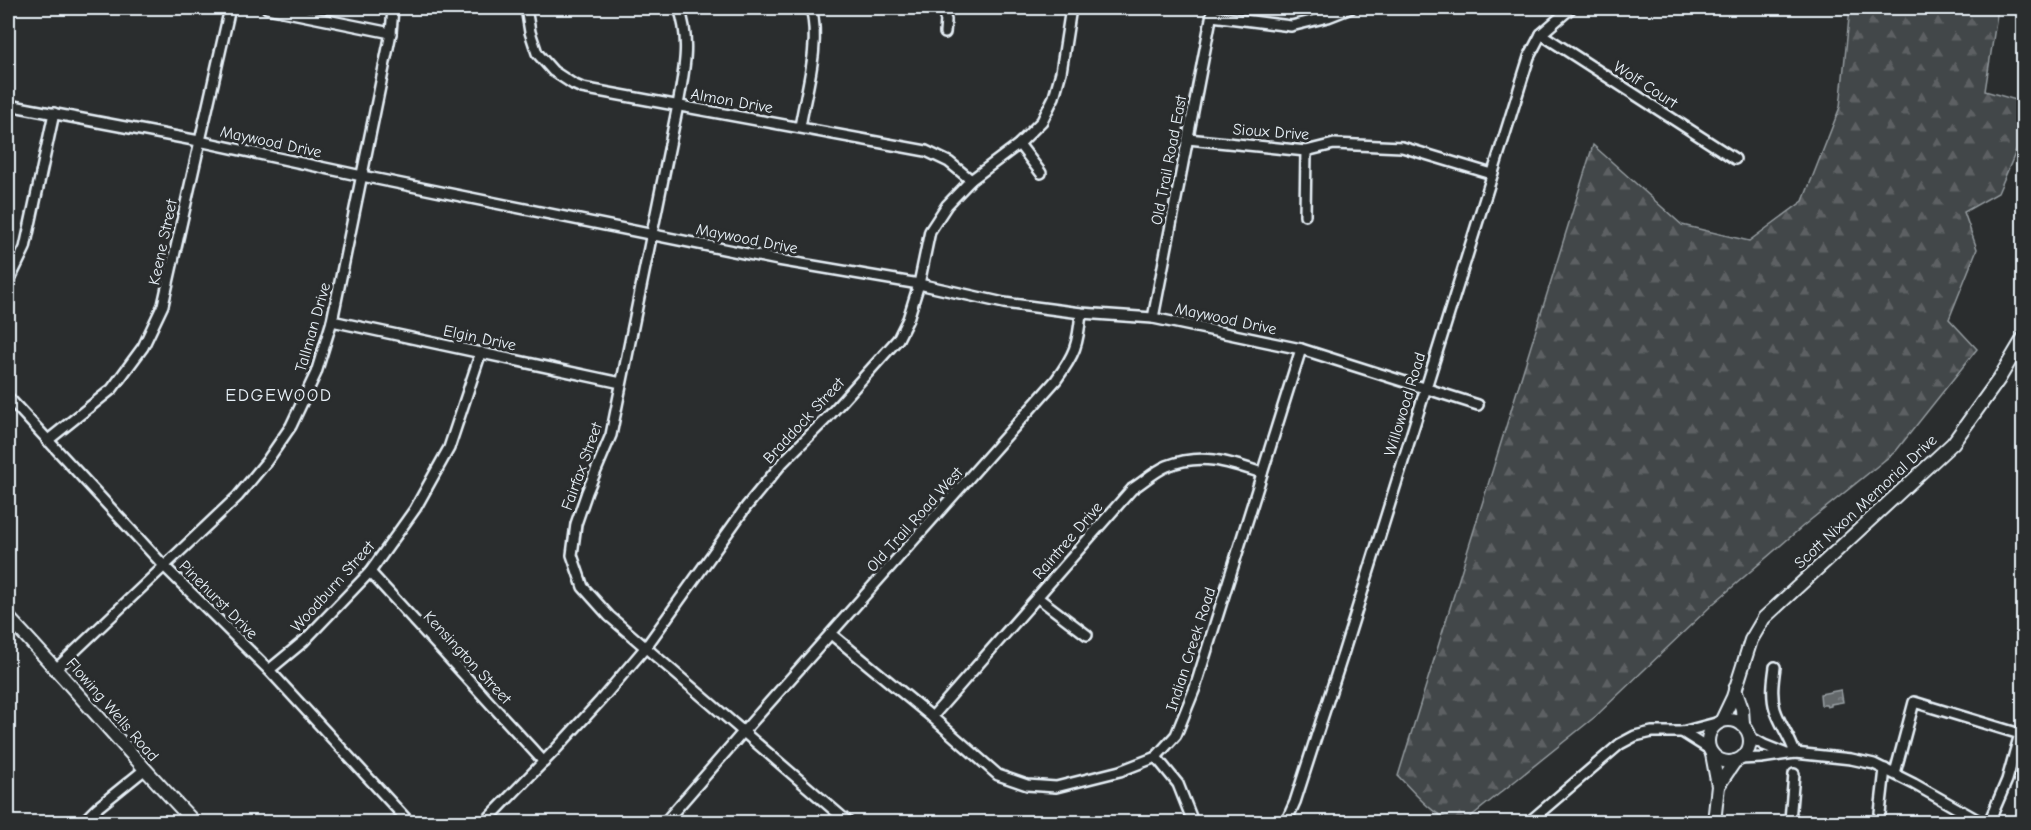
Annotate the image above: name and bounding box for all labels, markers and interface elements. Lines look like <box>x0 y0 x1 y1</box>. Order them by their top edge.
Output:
street label: Wolf Court <box>1610 58 1681 112</box>
street label: Almon Drive <box>689 85 774 117</box>
street label: Old Trail Road East <box>1148 93 1190 227</box>
street label: Sioux Drive <box>1232 120 1310 144</box>
street label: Maywood Drive <box>218 122 323 162</box>
street label: Keene Street <box>145 197 181 287</box>
street label: Maywood Drive <box>694 220 799 258</box>
street label: Tallman Drive <box>292 280 334 374</box>
street label: Maywood Drive <box>1173 299 1278 339</box>
street label: Elgin Drive <box>442 321 518 354</box>
street label: Willowood Road <box>1381 350 1429 458</box>
street label: Braddock Street <box>759 374 848 467</box>
district label: EDGEWOOD <box>225 385 333 406</box>
street label: Fairfax Street <box>558 420 606 513</box>
street label: Scott Nixon Memorial Drive <box>1791 431 1941 572</box>
street label: Old Trail Road West <box>863 463 967 576</box>
street label: Raintree Drive <box>1029 498 1106 583</box>
street label: Woodburn Street <box>287 537 379 636</box>
street label: Pinehurst Drive <box>175 557 261 643</box>
street label: Indian Creek Road <box>1162 585 1219 714</box>
street label: Kensington Street <box>420 608 515 708</box>
street label: Flowing Wells Road <box>62 654 162 765</box>

